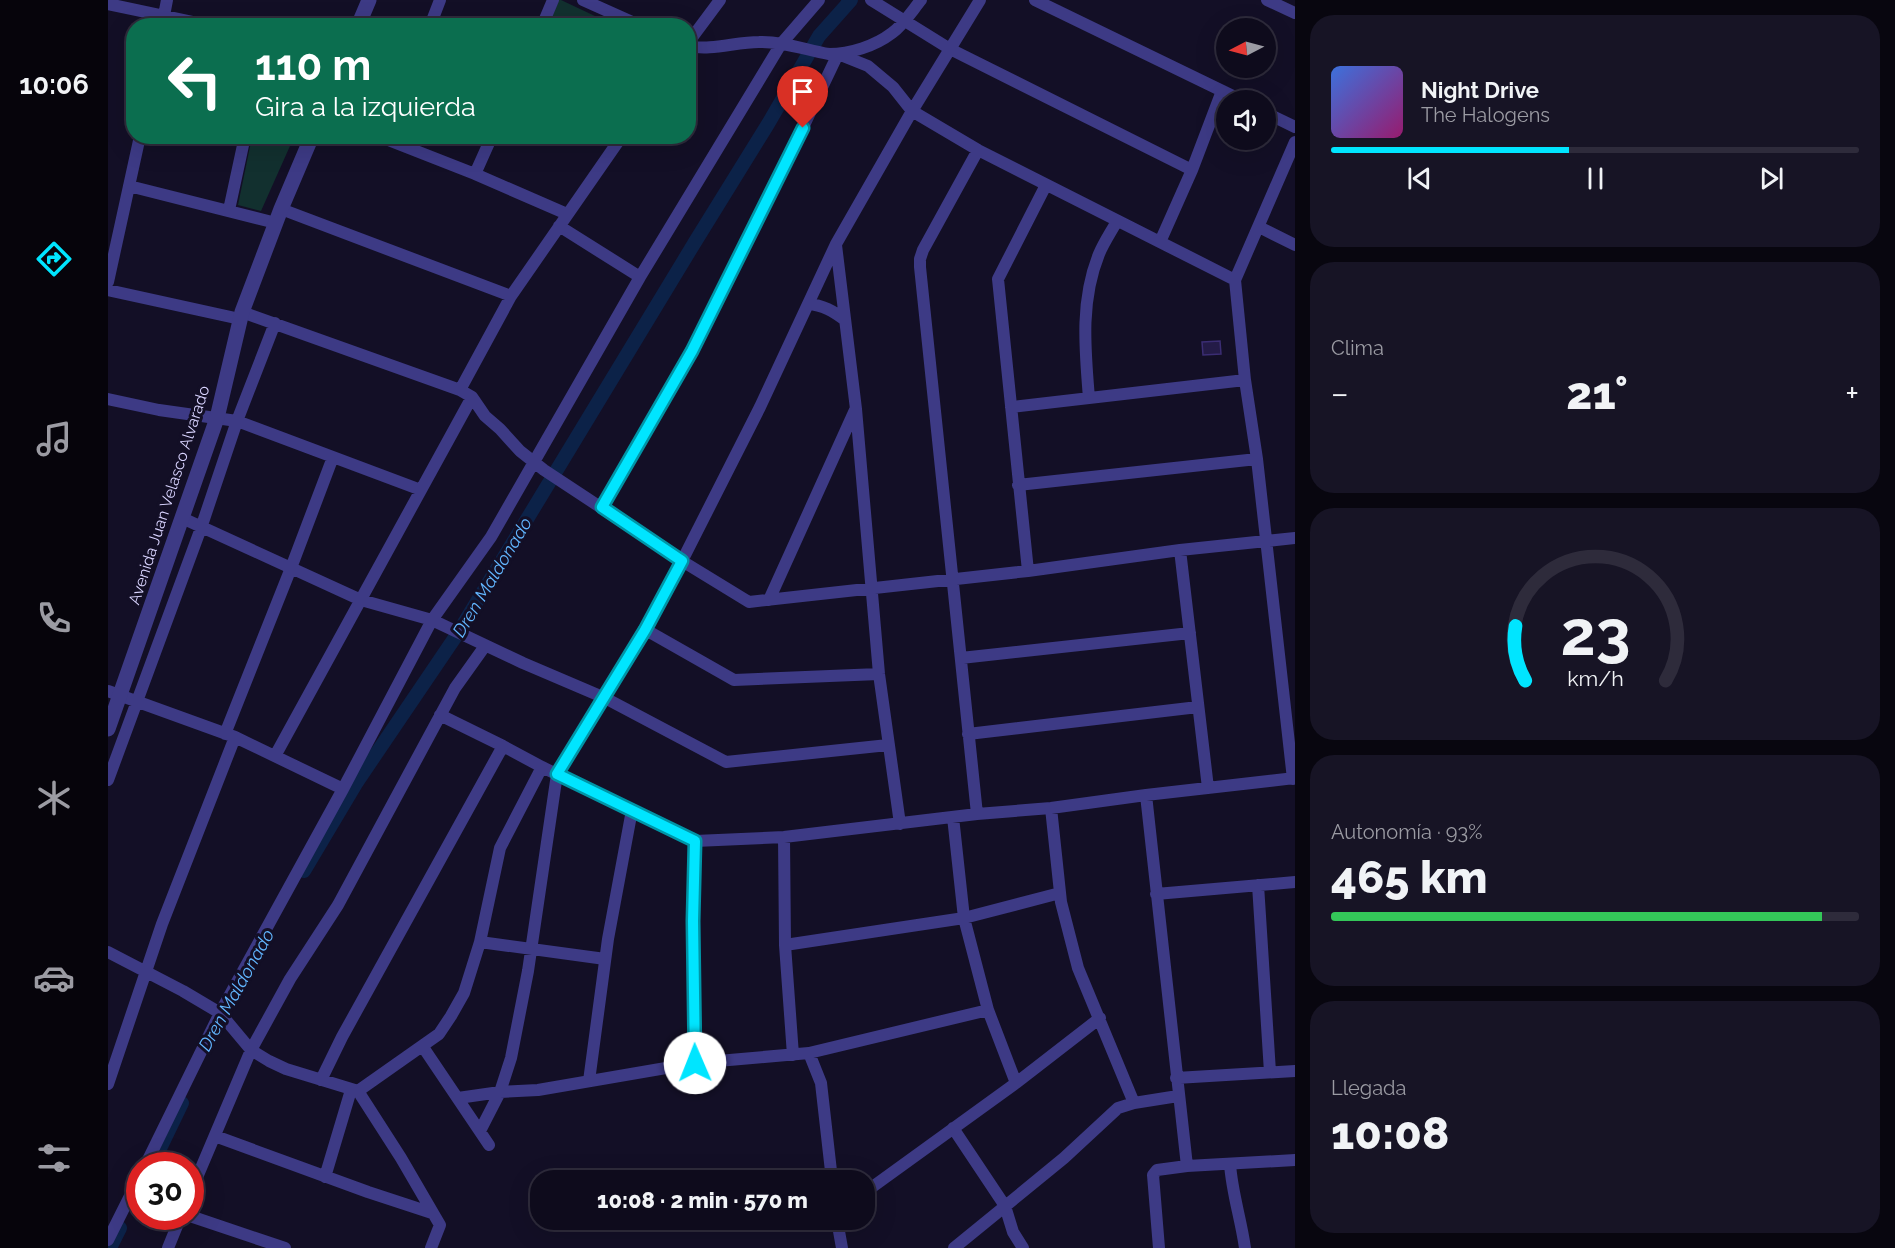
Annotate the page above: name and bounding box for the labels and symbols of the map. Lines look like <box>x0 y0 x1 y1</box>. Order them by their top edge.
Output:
north arrow <box>1216 18 1276 78</box>
pin <box>777 66 828 128</box>
street label: Avenida Juan Velasco Alvarado <box>125 383 213 607</box>
water label: Dren Maldonado <box>448 513 536 641</box>
water label: Dren Maldonado <box>194 925 278 1055</box>
position arrow <box>663 1031 727 1095</box>
speed limit sign: 30 <box>126 1152 204 1230</box>

